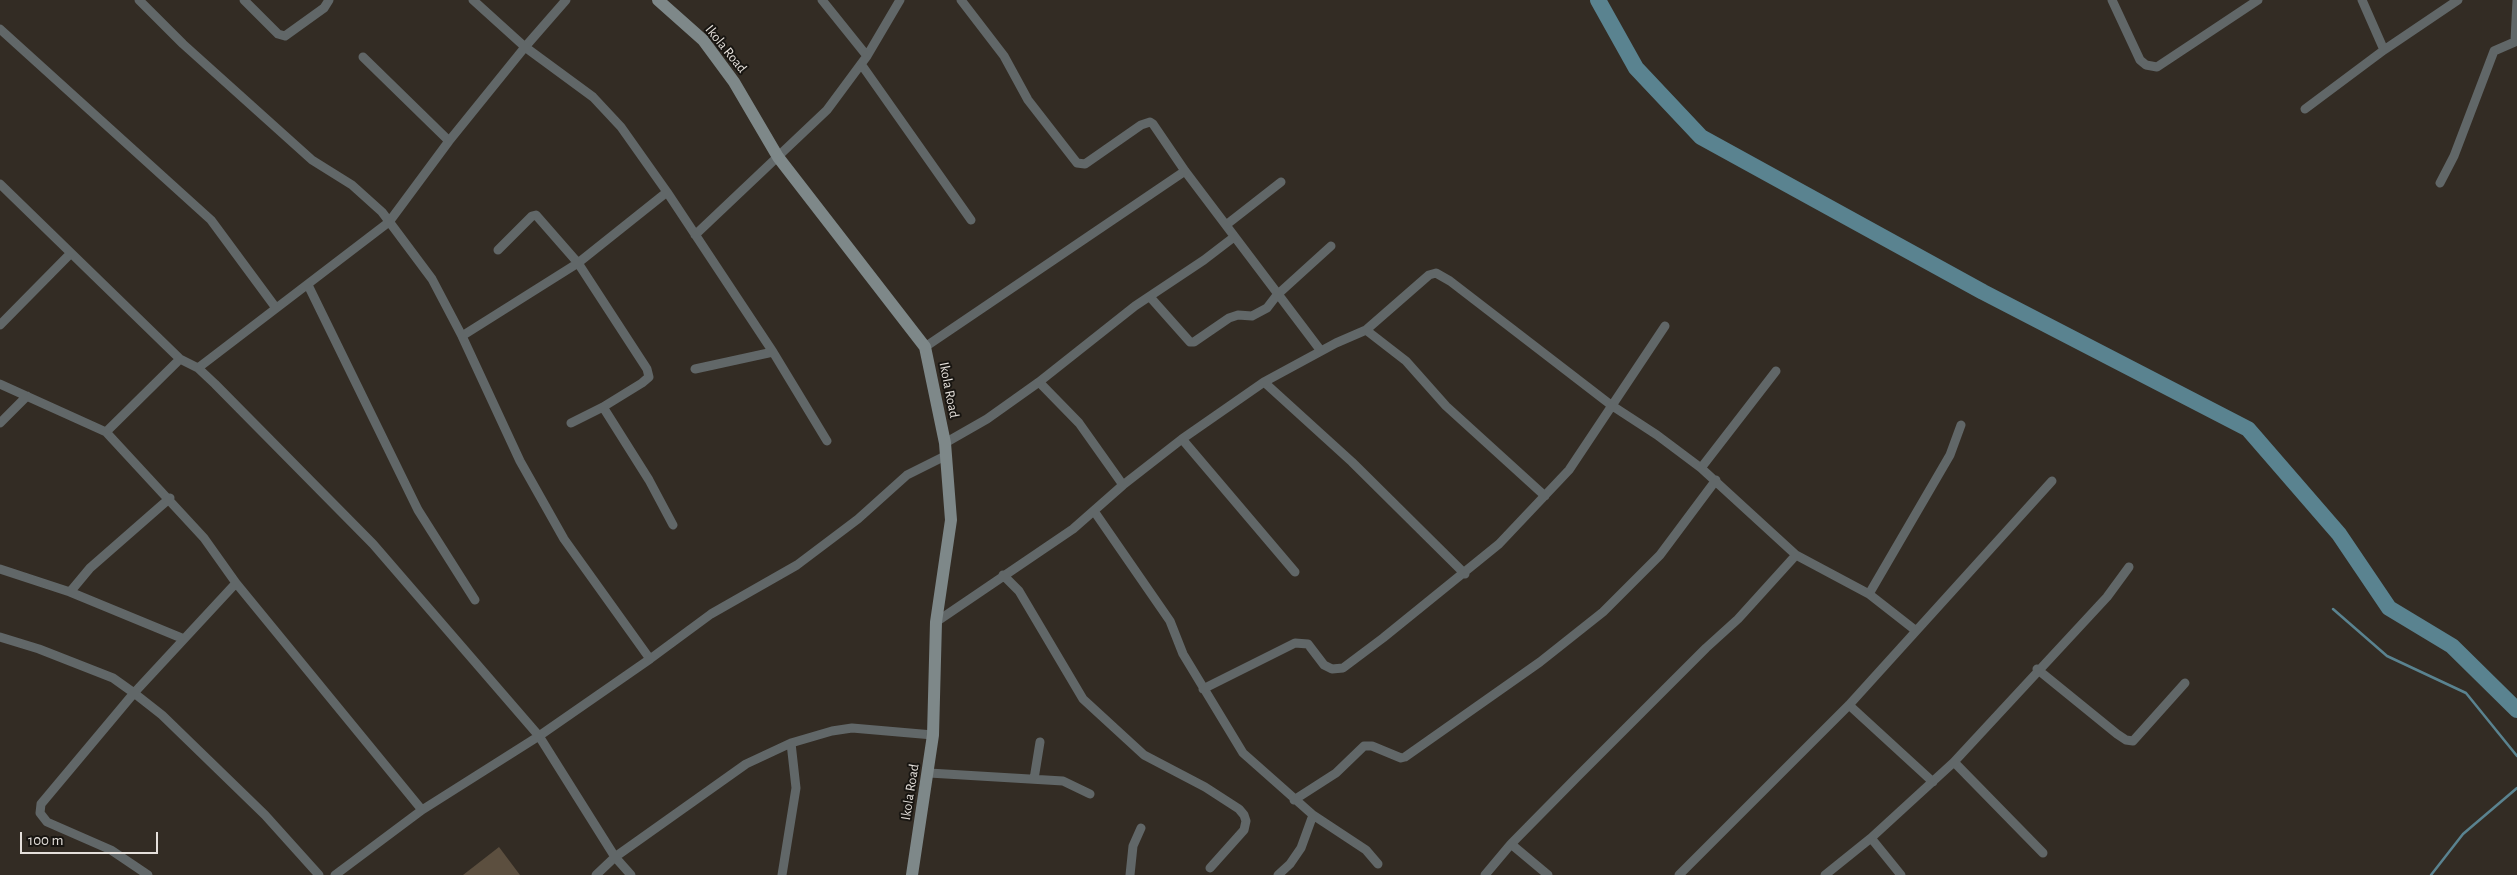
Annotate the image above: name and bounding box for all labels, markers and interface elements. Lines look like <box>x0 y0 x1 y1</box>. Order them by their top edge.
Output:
street label: Ikola Road <box>702 22 750 76</box>
street label: Ikola Road <box>935 360 963 420</box>
street label: Ikola Road <box>897 763 923 821</box>
scale bar <box>22 822 160 854</box>
text: 100 m <box>28 833 63 848</box>

